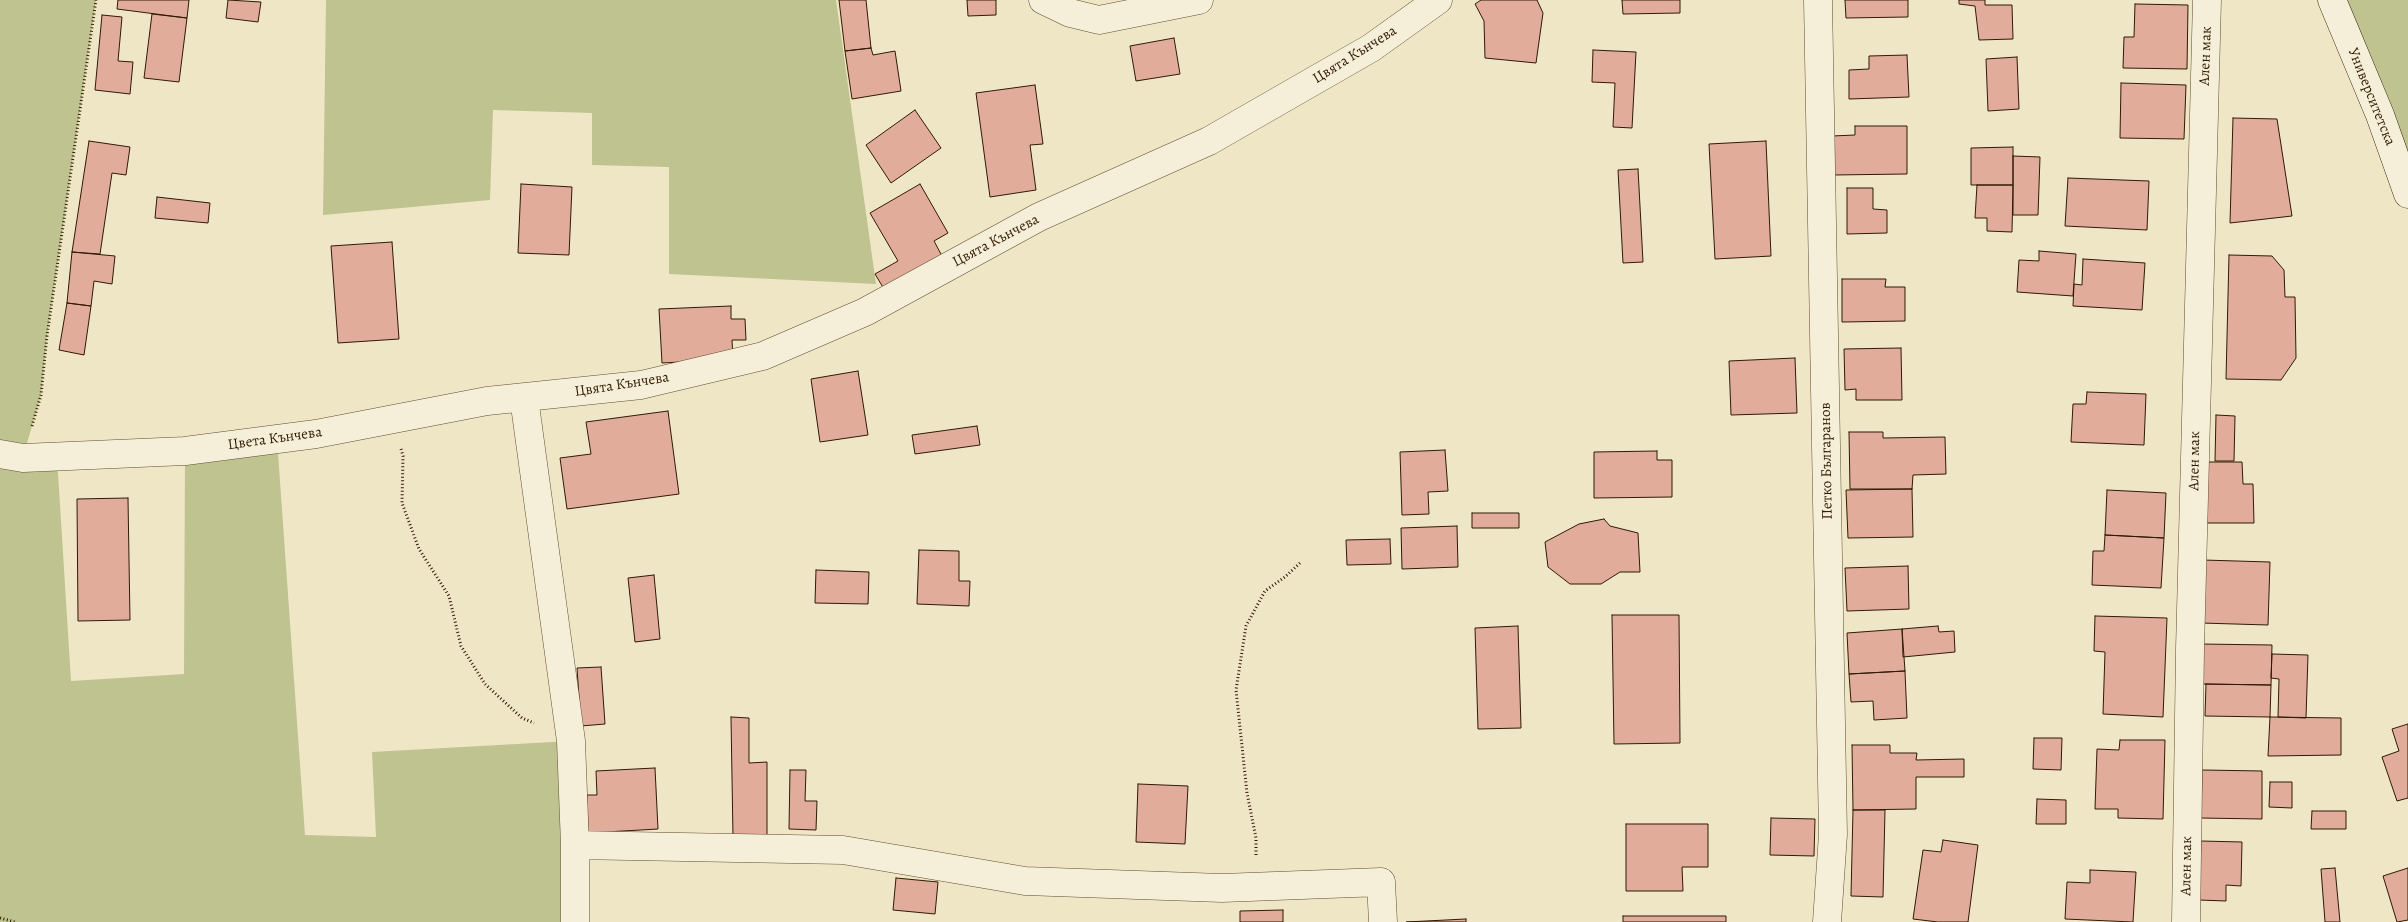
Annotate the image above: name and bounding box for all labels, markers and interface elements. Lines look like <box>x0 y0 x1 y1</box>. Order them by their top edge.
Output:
street label: Цвята Кънчева <box>1310 22 1400 88</box>
street label: Ален мак <box>2196 26 2216 86</box>
street label: Университетска <box>2343 46 2399 148</box>
street label: Цвята Кънчева <box>950 211 1042 271</box>
street label: Цвята Кънчева <box>574 369 670 401</box>
street label: Петко Българанов <box>1817 402 1837 520</box>
street label: Цвета Кънчева <box>227 423 323 455</box>
street label: Ален мак <box>2185 431 2205 491</box>
street label: Ален мак <box>2177 836 2197 896</box>

